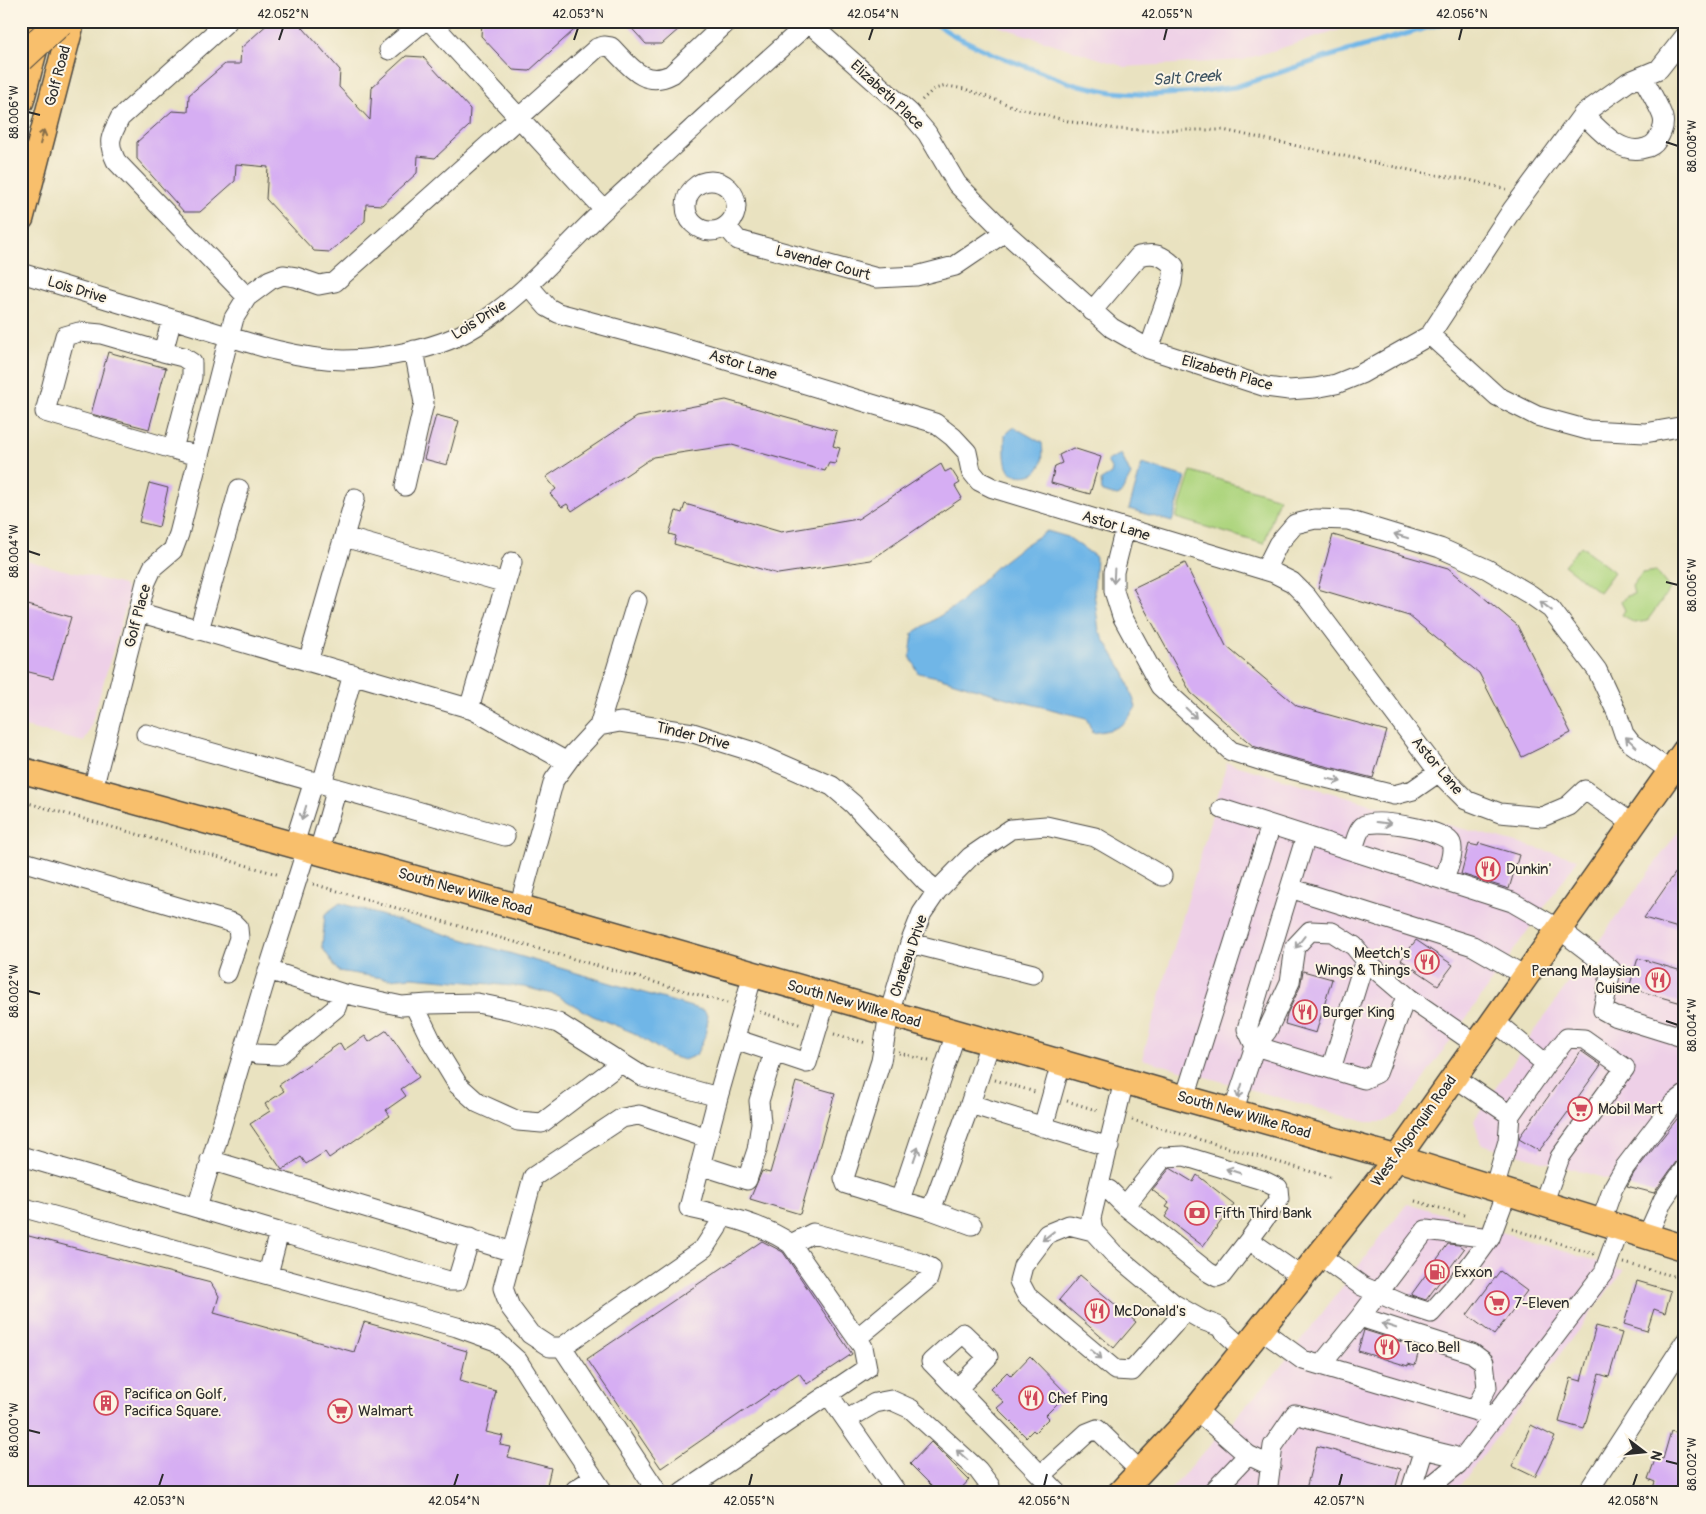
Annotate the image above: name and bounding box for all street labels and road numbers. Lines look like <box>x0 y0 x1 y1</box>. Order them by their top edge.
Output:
street label: Golf Road <box>41 44 75 108</box>
street label: Elizabeth Place <box>846 56 928 134</box>
street label: Lavender Court <box>773 241 873 285</box>
street label: Lois Drive <box>45 272 110 308</box>
street label: Lois Drive <box>448 295 510 344</box>
street label: Astor Lane <box>707 346 780 384</box>
street label: Elizabeth Place <box>1179 351 1275 395</box>
street label: Astor Lane <box>1080 507 1153 545</box>
street label: Golf Place <box>120 582 156 650</box>
street label: Tinder Drive <box>654 718 732 754</box>
street label: Astor Lane <box>1407 733 1467 799</box>
street label: South New Wilke Road <box>396 864 534 920</box>
street label: Chateau Drive <box>886 912 932 1000</box>
street label: South New Wilke Road <box>785 976 923 1032</box>
street label: West Algonquin Road <box>1367 1071 1461 1191</box>
street label: South New Wilke Road <box>1175 1087 1313 1143</box>

